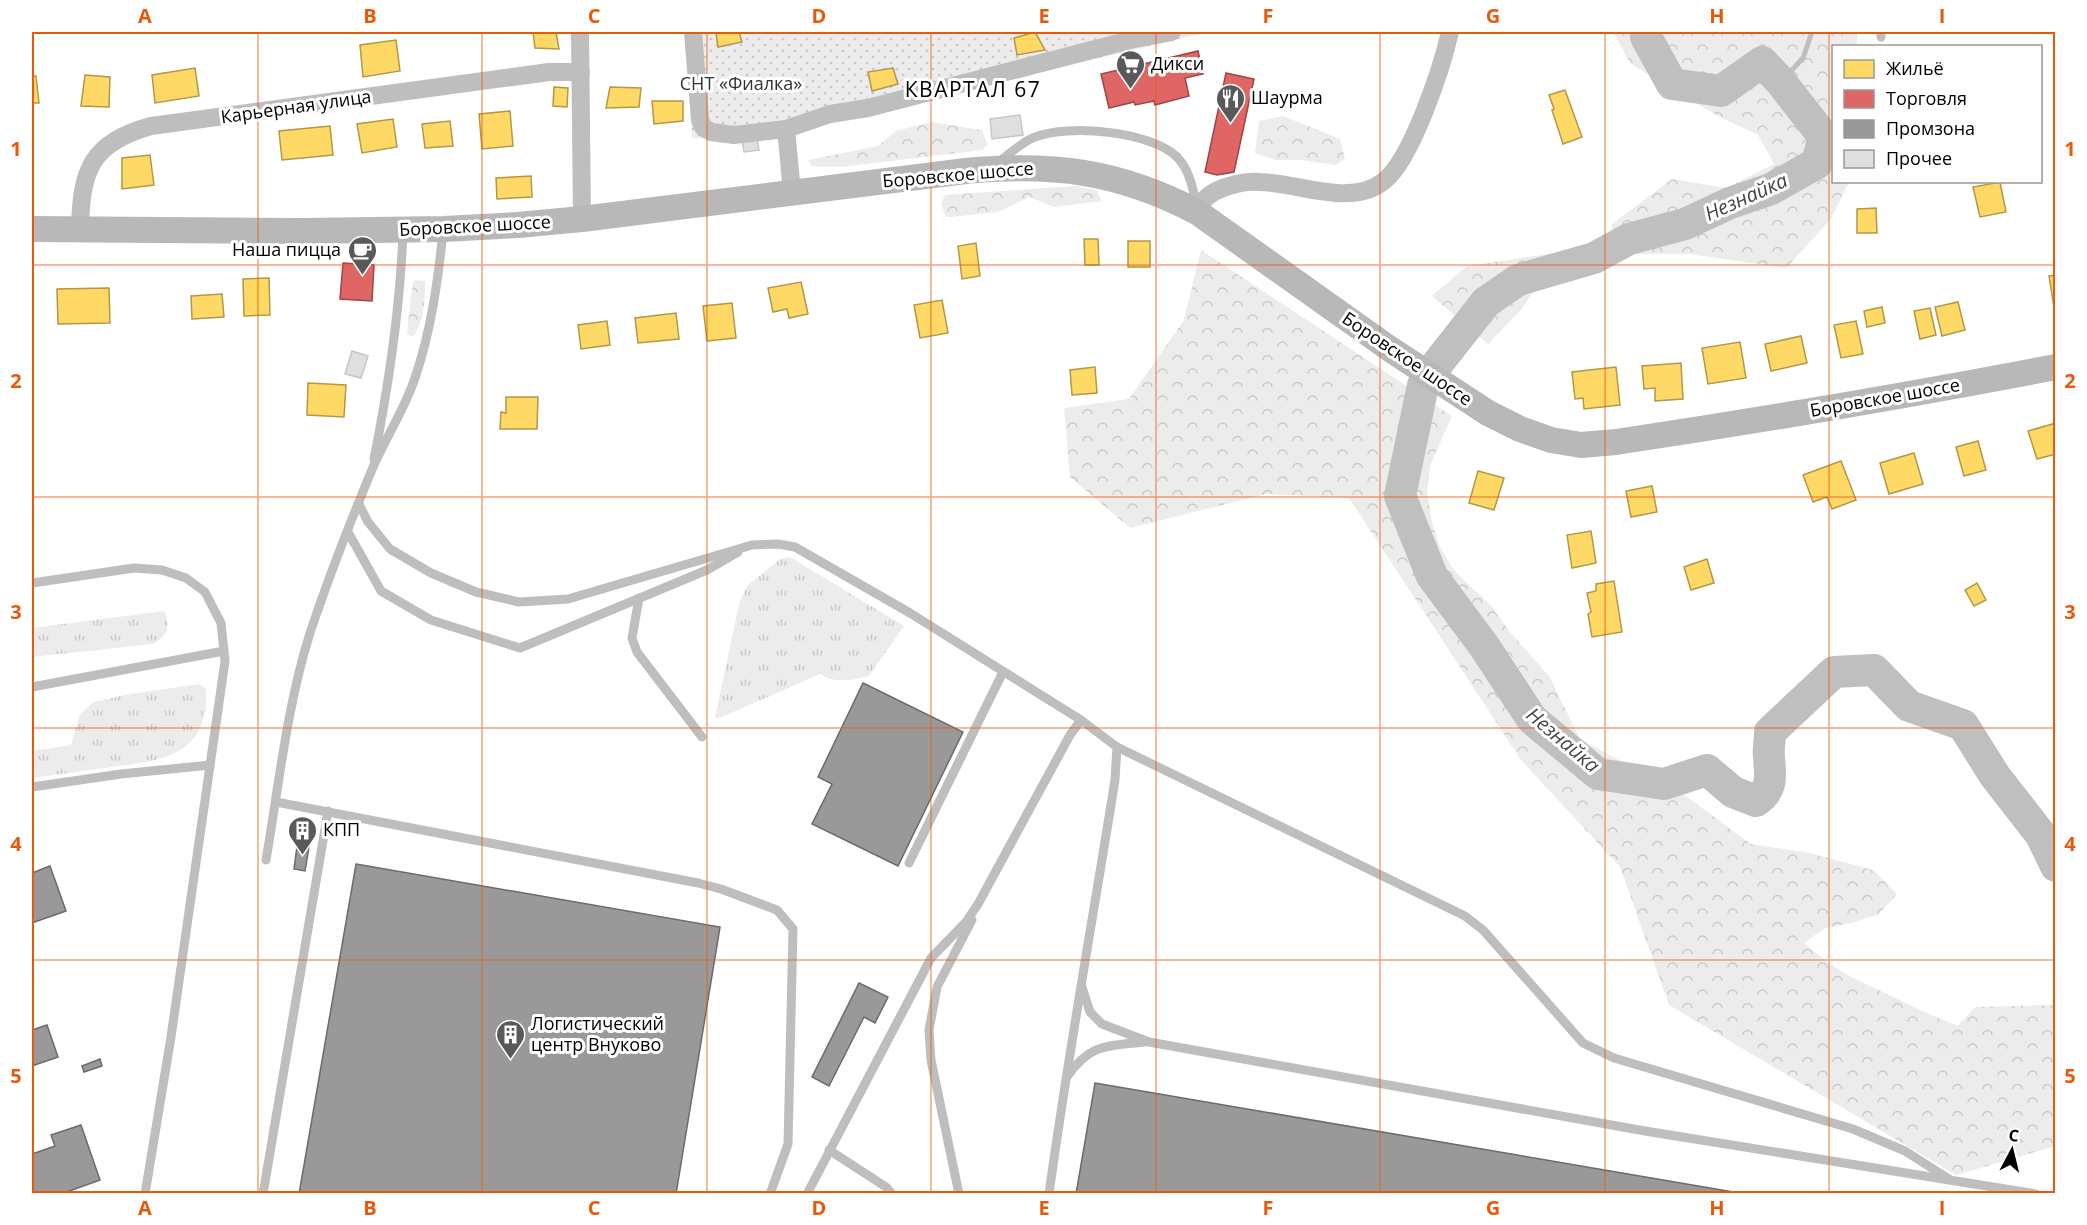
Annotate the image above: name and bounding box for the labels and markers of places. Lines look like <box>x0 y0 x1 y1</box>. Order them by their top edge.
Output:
supermarket icon: Дикси <box>1114 48 1146 90</box>
place label: Дикси <box>1151 51 1204 75</box>
restaurant icon: Шаурма <box>1214 82 1246 124</box>
place label: Шаурма <box>1251 85 1323 109</box>
cafe icon: Наша пицца <box>346 234 378 276</box>
place label: Наша пицца <box>232 237 341 261</box>
building icon: КПП <box>286 814 318 856</box>
place label: КПП <box>323 817 360 841</box>
place label: Логистический центр Внуково <box>531 1011 664 1056</box>
building icon: Логистический центр Внуково <box>494 1018 526 1060</box>

